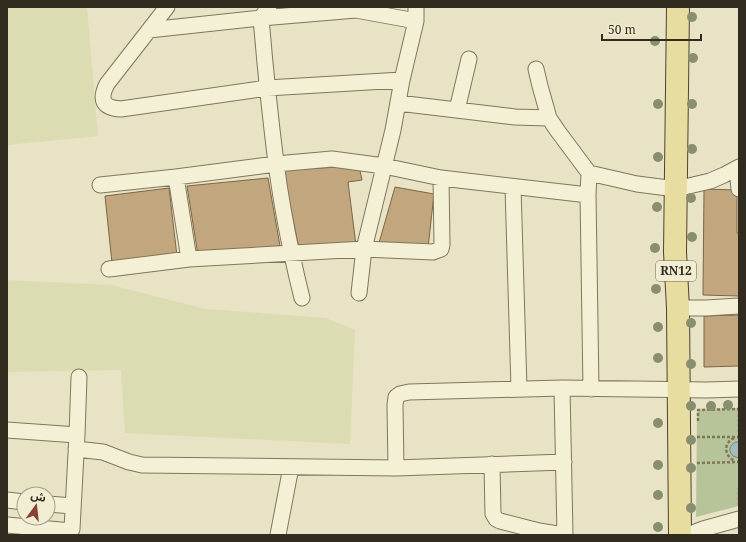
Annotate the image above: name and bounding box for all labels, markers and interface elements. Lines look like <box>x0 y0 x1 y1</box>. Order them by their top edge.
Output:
scale bar <box>602 16 701 42</box>
text: 50 m <box>608 21 636 38</box>
road number: RN12 <box>656 261 696 281</box>
north arrow <box>16 486 56 526</box>
text: ش <box>29 487 48 505</box>

